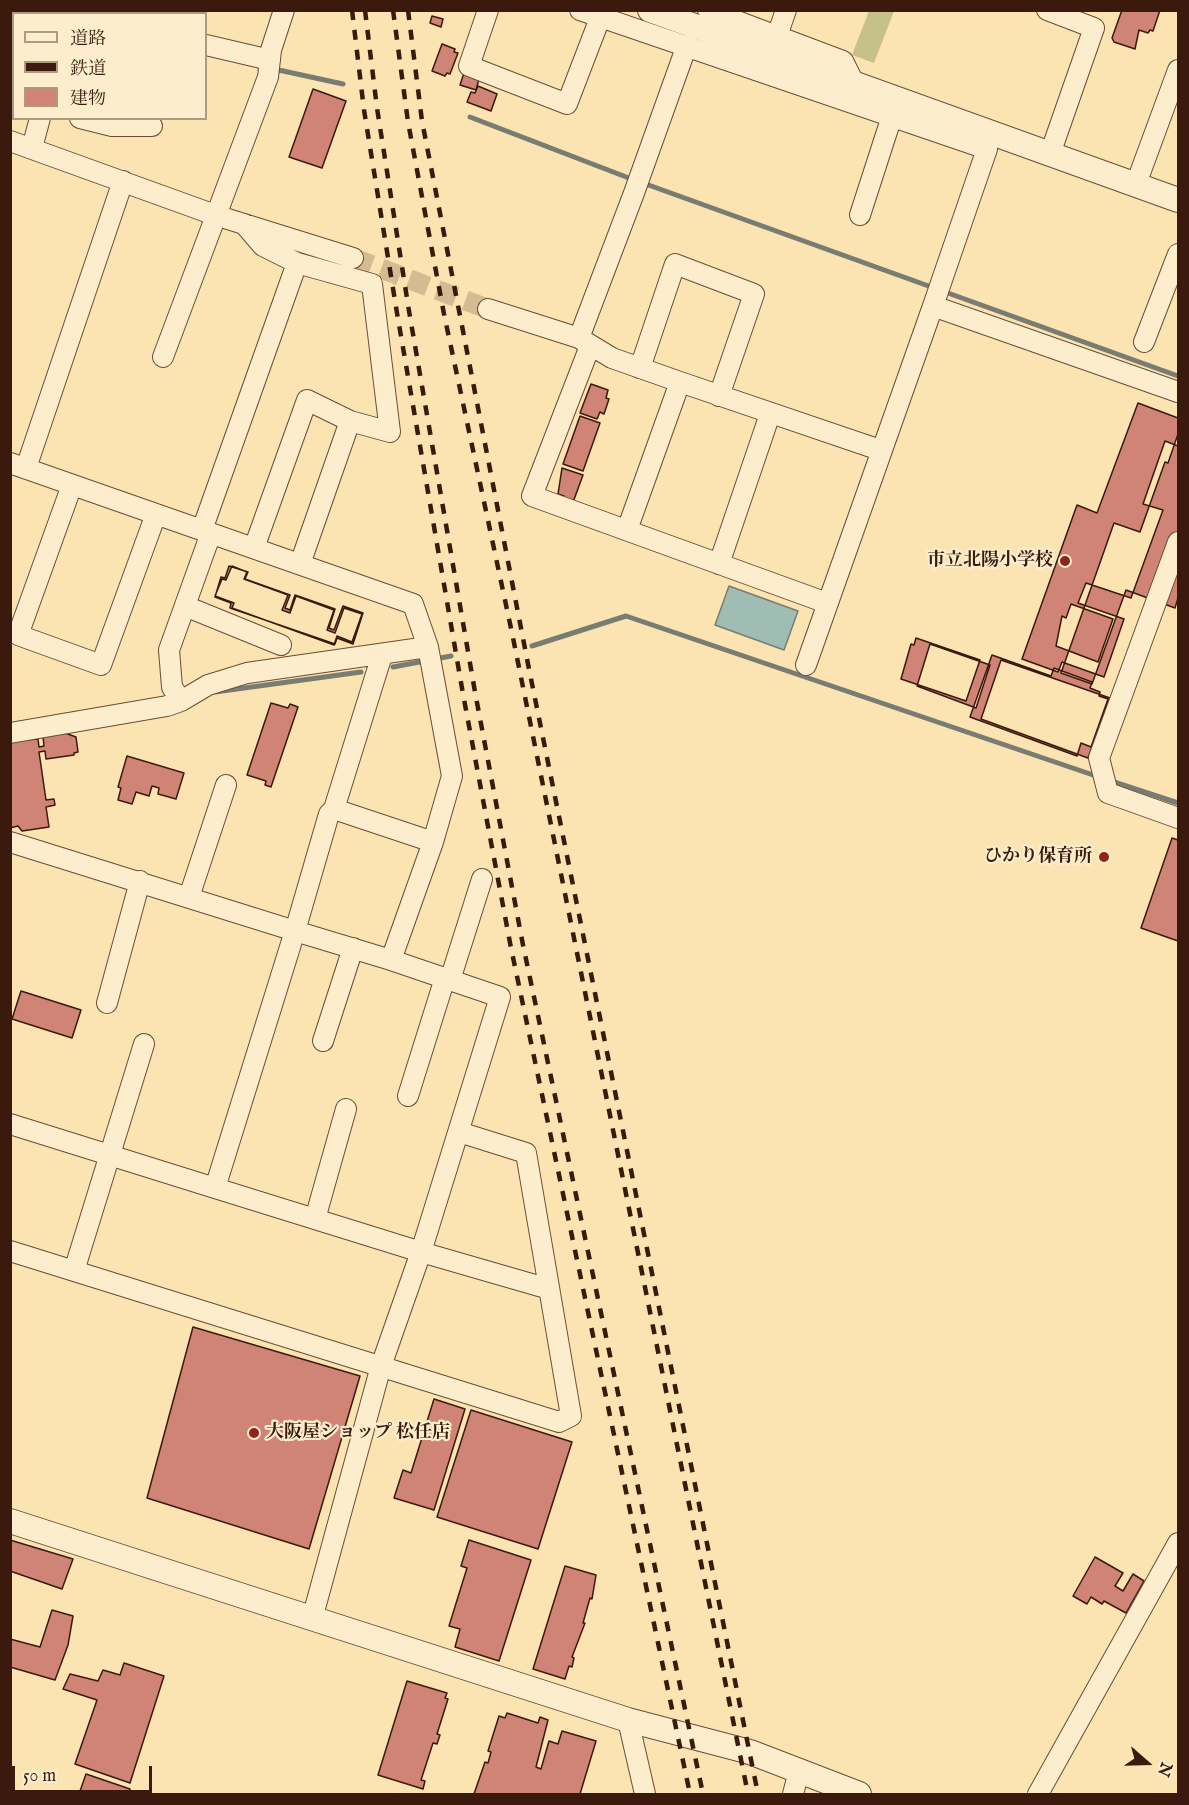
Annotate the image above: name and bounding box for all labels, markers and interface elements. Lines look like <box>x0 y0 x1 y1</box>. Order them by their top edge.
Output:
legend <box>12 12 207 120</box>
text: 道路 <box>70 28 106 51</box>
text: 鉄道 <box>70 58 106 81</box>
text: 建物 <box>70 88 106 111</box>
place label: 市立北陽小学校 <box>927 550 1053 572</box>
marker: 市立北陽小学校 <box>1058 554 1072 568</box>
place label: ひかり保育所 <box>984 846 1092 868</box>
marker: ひかり保育所 <box>1097 850 1111 864</box>
place label: 大阪屋ショップ 松任店 <box>266 1422 450 1444</box>
marker: 大阪屋ショップ 松任店 <box>247 1426 261 1440</box>
north arrow <box>1117 1733 1177 1793</box>
scale bar <box>15 1754 154 1792</box>
text: N <box>1152 1759 1176 1779</box>
text: 50 m <box>23 1765 56 1788</box>

